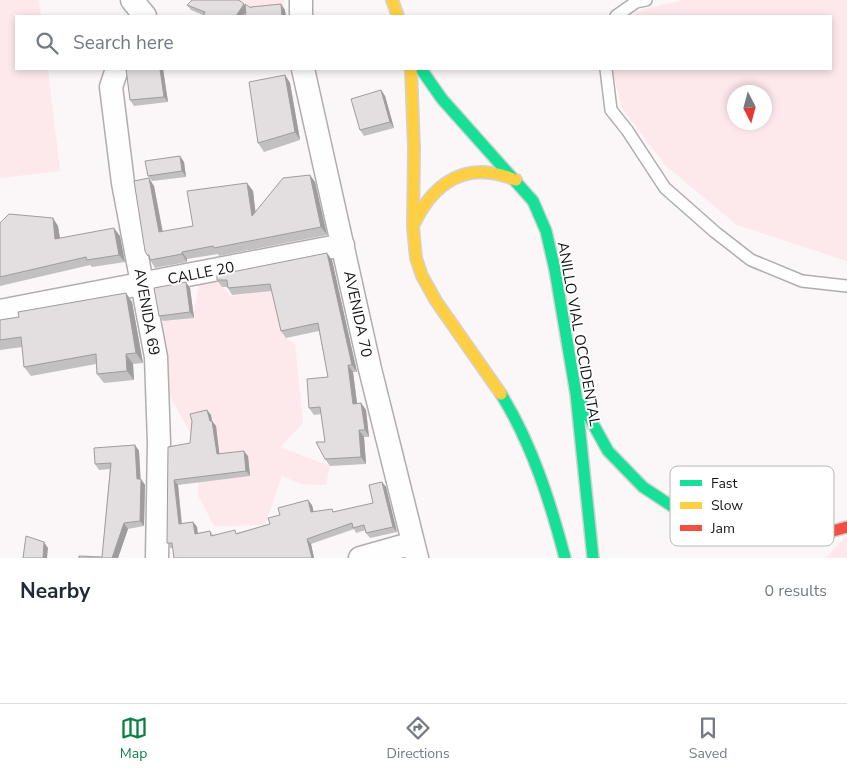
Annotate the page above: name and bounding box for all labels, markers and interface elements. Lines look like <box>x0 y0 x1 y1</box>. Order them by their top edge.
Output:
search box <box>15 15 832 70</box>
icon: search <box>33 29 61 57</box>
text: Search here <box>73 30 174 56</box>
north arrow <box>727 85 772 130</box>
street label: ANILLO VIAL OCCIDENTAL <box>553 240 605 428</box>
street label: CALLE 20 <box>166 257 236 289</box>
street label: AVENIDA 69 <box>130 267 164 357</box>
street label: AVENIDA 70 <box>339 269 377 359</box>
legend <box>670 466 834 546</box>
text: Fast <box>711 474 737 493</box>
text: Slow <box>711 496 743 515</box>
text: Jam <box>710 519 735 538</box>
text: Nearby <box>20 577 90 605</box>
text: 0 results <box>765 580 827 602</box>
tab: Map <box>120 714 148 763</box>
tab: Directions <box>387 714 450 763</box>
tab: Saved <box>689 714 727 763</box>

